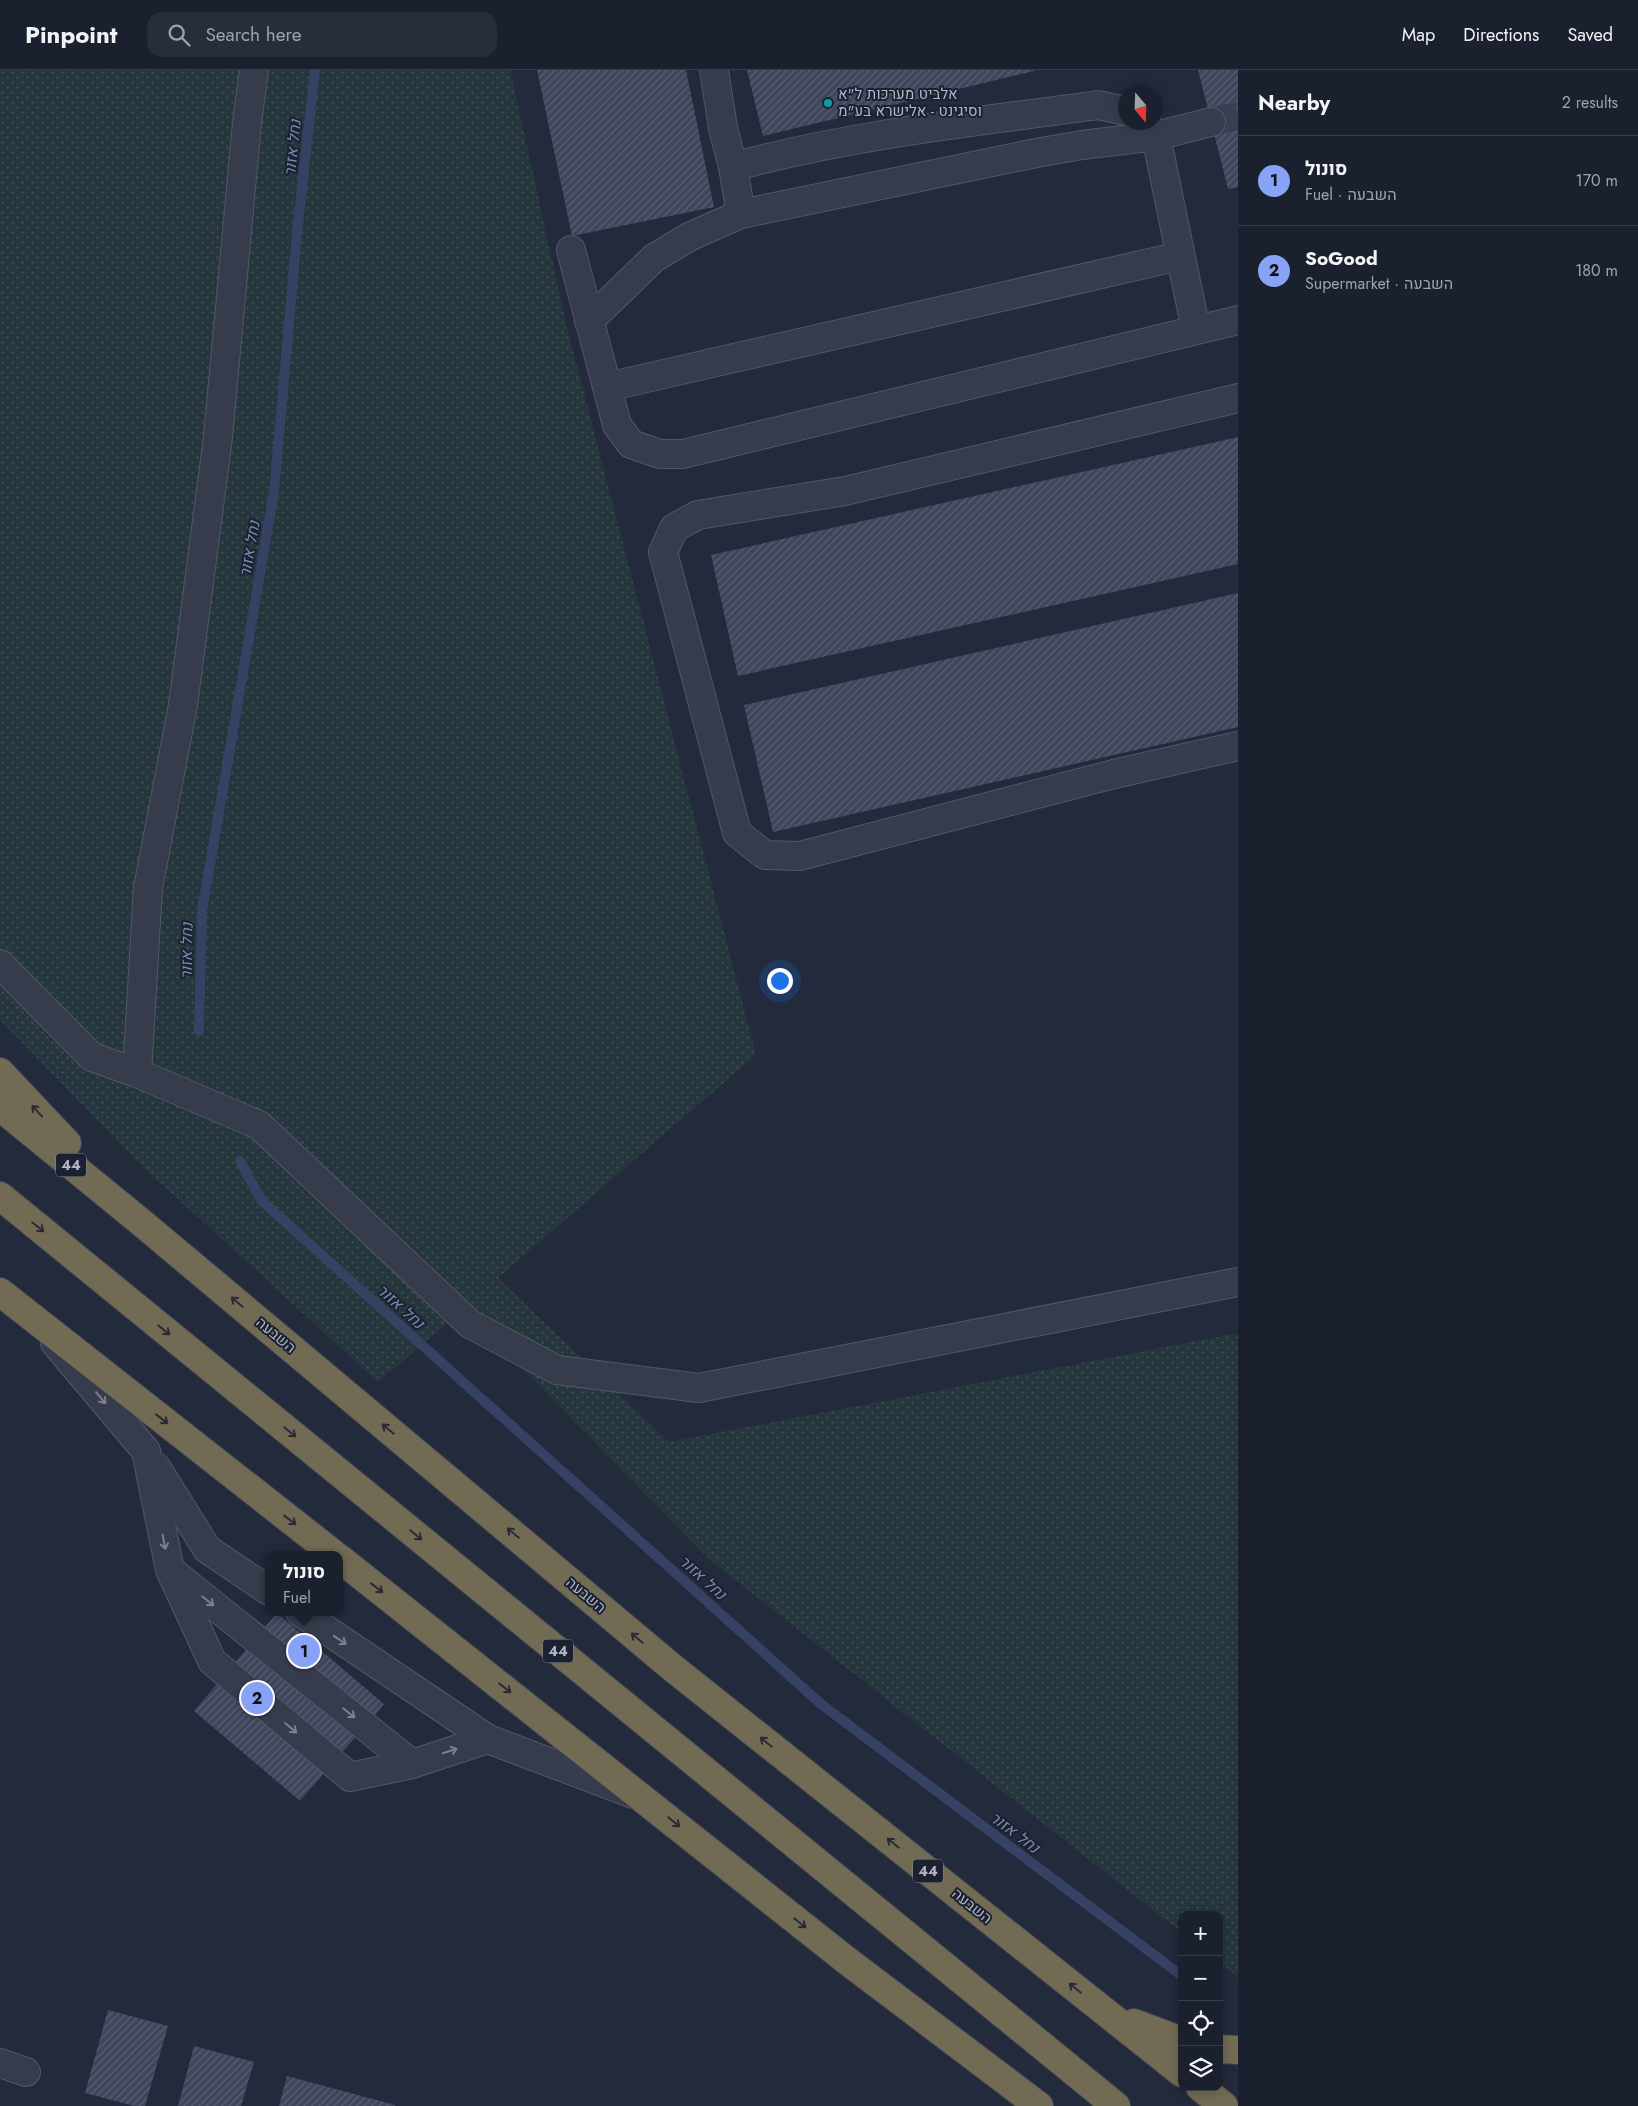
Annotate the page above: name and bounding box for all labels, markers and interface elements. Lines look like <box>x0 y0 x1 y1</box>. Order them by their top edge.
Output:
search box <box>147 12 497 57</box>
text: Pinpoint <box>25 17 117 52</box>
icon: search <box>165 21 193 49</box>
text: Search here <box>205 21 302 48</box>
text: Map <box>1402 22 1435 48</box>
text: Directions <box>1463 22 1539 48</box>
text: Saved <box>1567 22 1613 48</box>
place label: אלביט מערכות ל"א וסיגינט - אלישרא בע"מ <box>838 83 982 122</box>
north arrow <box>1118 85 1163 130</box>
text: Nearby <box>1258 88 1330 118</box>
text: 2 results <box>1562 91 1618 114</box>
marker: אלביט מערכות ל"א וסיגינט - אלישרא בע"מ <box>822 97 834 109</box>
water label: נחל אזור <box>278 117 307 178</box>
text: סונול <box>1305 155 1347 182</box>
text: 1 <box>1270 169 1278 192</box>
text: 170 m <box>1576 169 1618 192</box>
text: Fuel · השבעה <box>1305 183 1397 206</box>
text: SoGood <box>1305 245 1378 272</box>
text: 2 <box>1269 259 1279 282</box>
text: 180 m <box>1575 259 1618 282</box>
text: Supermarket · השבעה <box>1305 272 1453 295</box>
water label: נחל אזור <box>233 518 266 579</box>
water label: נחל אזור <box>175 921 199 980</box>
your location <box>767 968 793 994</box>
one-way arrow <box>31 1104 43 1117</box>
road number: 44 <box>56 1154 86 1176</box>
one-way arrow <box>31 1221 44 1232</box>
water label: נחל אזור <box>372 1279 430 1335</box>
one-way arrow <box>230 1297 243 1308</box>
street label: השבעה <box>251 1312 301 1358</box>
one-way arrow <box>157 1324 170 1335</box>
one-way arrow <box>96 1391 107 1404</box>
one-way arrow <box>156 1414 169 1425</box>
one-way arrow <box>382 1424 395 1435</box>
one-way arrow <box>283 1427 296 1438</box>
one-way arrow <box>284 1514 297 1525</box>
one-way arrow <box>506 1528 519 1539</box>
one-way arrow <box>409 1529 422 1541</box>
one-way arrow <box>160 1534 170 1550</box>
water label: נחל אזור <box>674 1550 732 1606</box>
popup <box>265 1551 343 1616</box>
text: סונול <box>283 1558 325 1585</box>
street label: השבעה <box>561 1572 611 1618</box>
one-way arrow <box>371 1582 384 1593</box>
text: Fuel <box>283 1586 311 1609</box>
one-way arrow <box>201 1595 214 1606</box>
pin: 1 <box>288 1632 320 1670</box>
one-way arrow <box>631 1632 644 1643</box>
one-way arrow <box>333 1635 347 1645</box>
road number: 44 <box>543 1640 573 1662</box>
pin: 2 <box>241 1679 273 1717</box>
one-way arrow <box>498 1683 512 1693</box>
one-way arrow <box>342 1708 356 1718</box>
one-way arrow <box>284 1722 297 1733</box>
one-way arrow <box>760 1736 773 1747</box>
one-way arrow <box>442 1746 458 1756</box>
water label: נחל אזור <box>985 1806 1045 1859</box>
one-way arrow <box>667 1816 680 1827</box>
one-way arrow <box>887 1838 900 1849</box>
road number: 44 <box>913 1860 943 1882</box>
street label: השבעה <box>947 1883 997 1929</box>
map controls <box>1178 1911 1223 2091</box>
button: + <box>1178 1911 1223 1956</box>
one-way arrow <box>794 1918 807 1929</box>
button: − <box>1178 1956 1223 2001</box>
one-way arrow <box>1068 1983 1082 1993</box>
button: locate <box>1178 2001 1223 2046</box>
button: layers <box>1178 2046 1223 2091</box>

